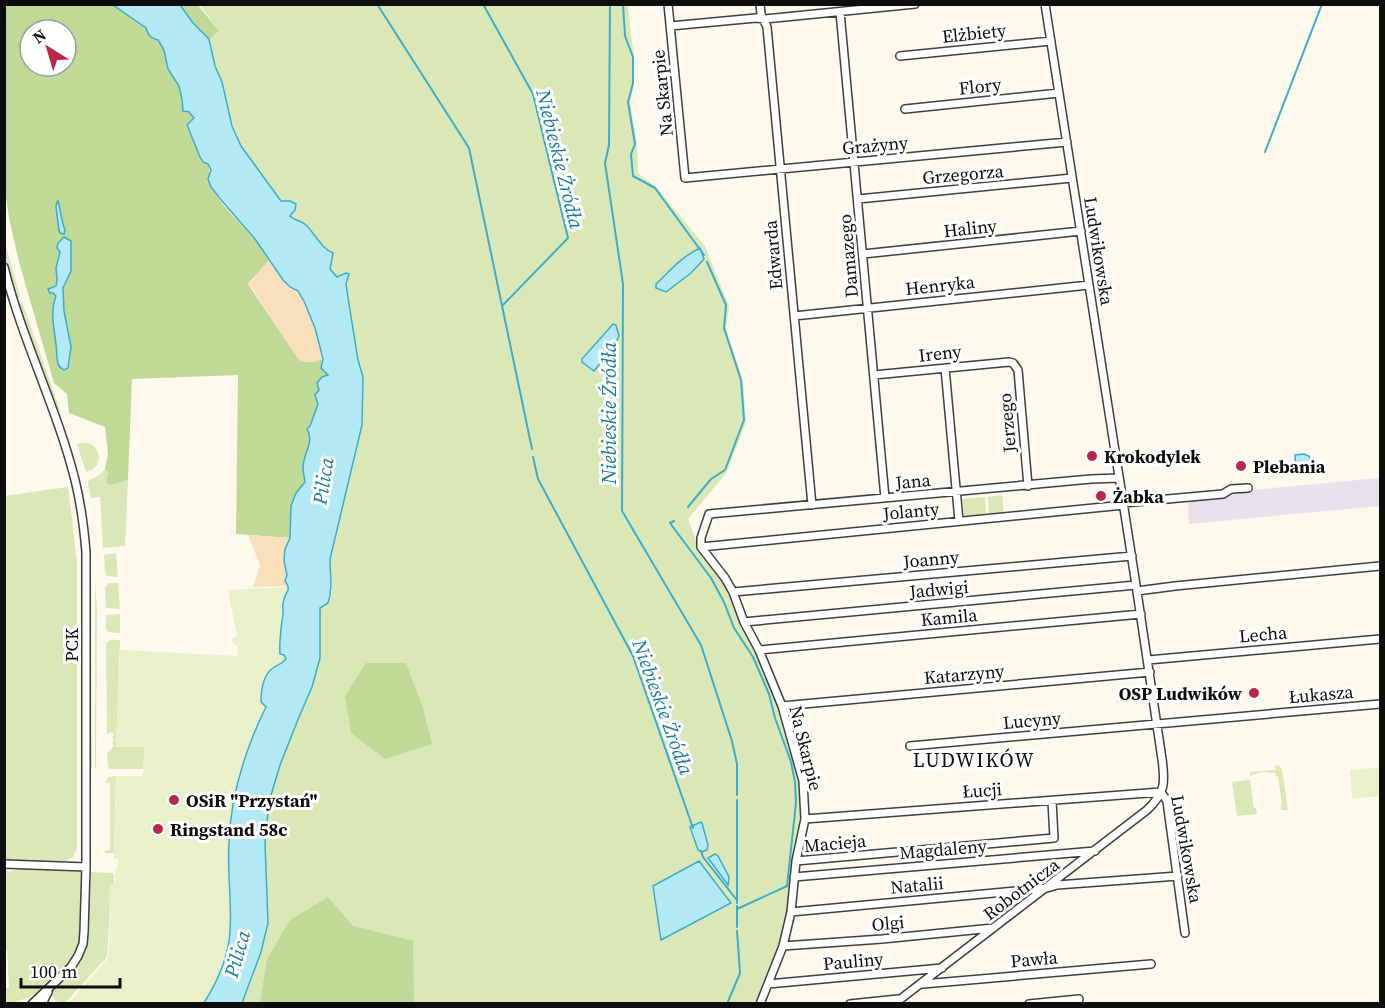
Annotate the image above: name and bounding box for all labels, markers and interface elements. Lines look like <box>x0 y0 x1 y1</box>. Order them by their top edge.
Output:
street label: Elżbiety <box>941 17 1008 49</box>
north arrow <box>18 18 78 78</box>
text: N <box>28 24 51 48</box>
street label: Na Skarpie <box>645 48 679 138</box>
street label: Flory <box>957 71 1003 101</box>
water label: Niebieskie Żródła <box>529 85 591 232</box>
street label: Grażyny <box>841 130 910 160</box>
street label: Grzegorza <box>921 158 1005 190</box>
street label: Ludwikowska <box>1078 195 1120 308</box>
street label: Damazego <box>832 213 864 299</box>
street label: Haliny <box>942 213 999 243</box>
street label: Edwarda <box>757 218 789 291</box>
street label: Henryka <box>904 269 977 301</box>
street label: Ireny <box>917 338 963 368</box>
water label: Niebieskie Źródła <box>595 341 623 485</box>
street label: Jerzego <box>992 392 1022 455</box>
place label: Krokodylek <box>1104 444 1201 469</box>
marker: Krokodylek <box>1085 449 1099 463</box>
place label: Plebania <box>1253 454 1326 479</box>
water label: Pilica <box>305 455 341 508</box>
marker: Plebania <box>1234 459 1248 473</box>
street label: Jana <box>893 467 933 495</box>
place label: Żabka <box>1113 484 1164 509</box>
marker: Żabka <box>1094 489 1108 503</box>
street label: Jolanty <box>881 496 941 526</box>
street label: Joanny <box>901 544 961 574</box>
street label: Jadwigi <box>907 574 970 604</box>
street label: Kamila <box>920 602 979 632</box>
street label: Lecha <box>1238 619 1289 649</box>
street label: PCK <box>59 628 84 662</box>
water label: Niebieskie Żródła <box>625 634 701 779</box>
street label: Katarzyny <box>923 658 1006 690</box>
street label: Łukasza <box>1288 679 1355 709</box>
place label: OSP Ludwików <box>1119 681 1243 706</box>
marker: OSP Ludwików <box>1247 686 1261 700</box>
street label: Na Skarpie <box>783 703 829 793</box>
street label: Lucyny <box>1002 705 1063 735</box>
district label: LUDWIKÓW <box>913 746 1035 774</box>
street label: Łucji <box>961 776 1003 804</box>
place label: OSiR "Przystań" <box>186 788 318 813</box>
marker: OSiR "Przystań" <box>167 793 181 807</box>
street label: Ludwikowska <box>1165 793 1209 906</box>
place label: Ringstand 58c <box>170 817 287 842</box>
marker: Ringstand 58c <box>151 822 165 836</box>
street label: Macieja <box>803 828 868 858</box>
street label: Magdaleny <box>898 833 988 865</box>
street label: Robotnicza <box>978 852 1065 926</box>
street label: Natalii <box>889 870 945 900</box>
street label: Olgi <box>871 909 905 937</box>
water label: Pilica <box>217 927 257 982</box>
street label: Pawła <box>1009 944 1059 974</box>
street label: Pauliny <box>822 946 885 976</box>
scale bar <box>21 951 120 989</box>
text: 100 m <box>30 959 77 984</box>

